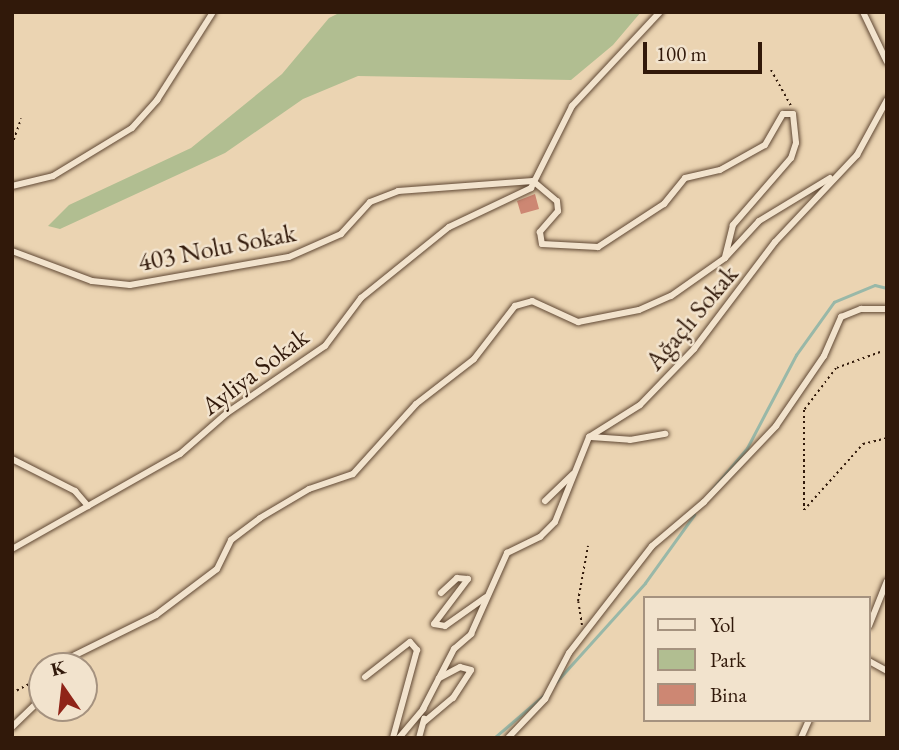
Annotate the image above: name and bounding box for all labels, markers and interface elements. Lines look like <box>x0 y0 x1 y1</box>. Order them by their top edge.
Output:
scale bar <box>647 28 766 72</box>
text: 100 m <box>656 40 707 67</box>
street label: 403 Nolu Sokak <box>135 217 299 279</box>
street label: Ağaçlı Sokak <box>639 259 745 377</box>
street label: Ayliya Sokak <box>195 322 315 422</box>
legend <box>643 596 871 722</box>
text: Yol <box>710 611 735 638</box>
text: Park <box>710 646 746 673</box>
north arrow <box>28 652 98 722</box>
text: K <box>48 654 68 682</box>
text: Bina <box>710 681 747 708</box>

